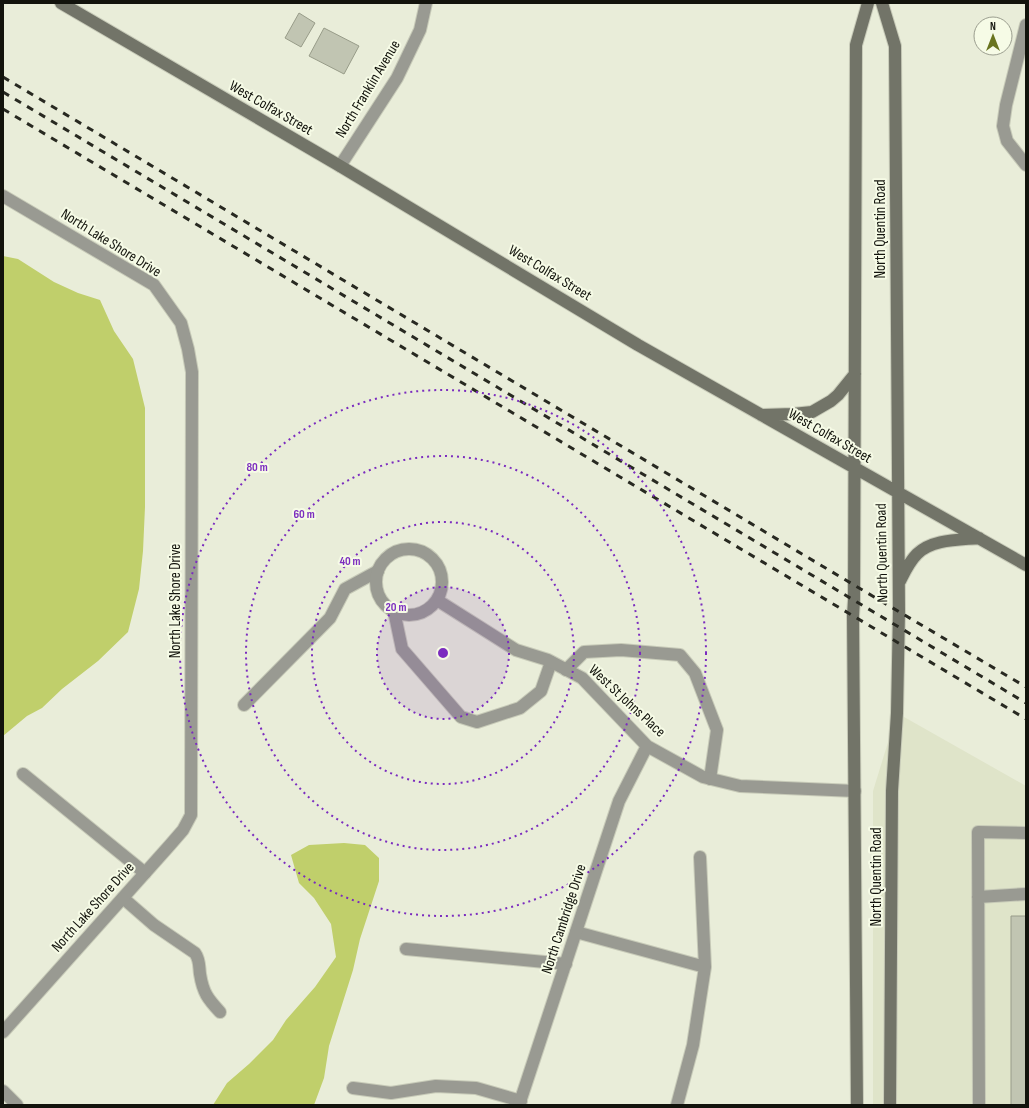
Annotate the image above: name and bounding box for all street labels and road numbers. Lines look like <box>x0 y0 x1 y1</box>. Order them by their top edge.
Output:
street label: North Franklin Avenue <box>331 37 405 141</box>
street label: West Colfax Street <box>226 76 317 140</box>
street label: North Quentin Road <box>871 179 890 279</box>
street label: North Lake Shore Drive <box>57 205 165 281</box>
street label: West Colfax Street <box>505 241 595 305</box>
street label: West Colfax Street <box>785 404 876 468</box>
street label: North Quentin Road <box>872 503 892 603</box>
street label: North Lake Shore Drive <box>166 544 185 658</box>
street label: West St Johns Place <box>585 661 669 741</box>
street label: North Quentin Road <box>867 827 886 927</box>
street label: North Lake Shore Drive <box>48 858 138 956</box>
street label: North Cambridge Drive <box>537 862 591 976</box>

